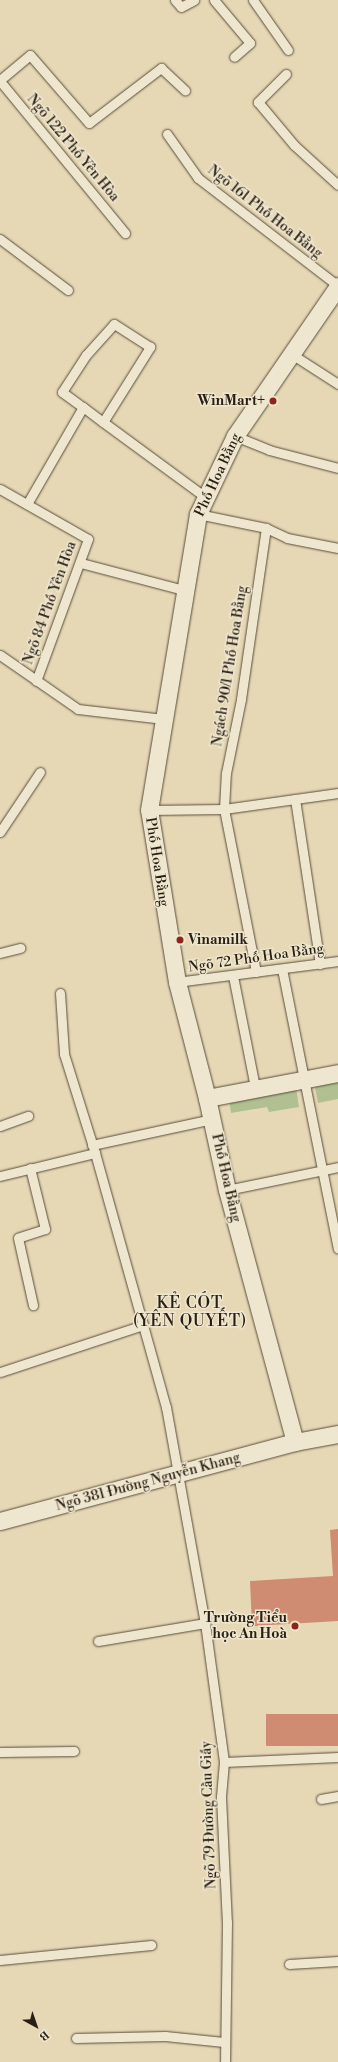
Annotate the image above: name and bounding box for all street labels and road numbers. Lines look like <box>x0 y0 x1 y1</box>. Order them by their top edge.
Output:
street label: Ngõ 122 Phố Yên Hòa <box>23 91 123 205</box>
street label: Ngõ 161 Phố Hoa Bằng <box>204 162 326 262</box>
street label: Phố Hoa Bằng <box>191 431 245 519</box>
street label: Ngõ 84 Phố Yên Hòa <box>20 539 80 667</box>
street label: Ngách 90/1 Phố Hoa Bằng <box>209 584 251 748</box>
street label: Phố Hoa Bằng <box>142 816 172 908</box>
street label: Ngõ 72 Phố Hoa Bằng <box>187 940 325 976</box>
street label: Phố Hoa Bằng <box>208 1132 244 1224</box>
street label: Ngõ 381 Đường Nguyễn Khang <box>54 1449 242 1515</box>
street label: Ngõ 79 Đường Cầu Giấy <box>198 1741 220 1889</box>

